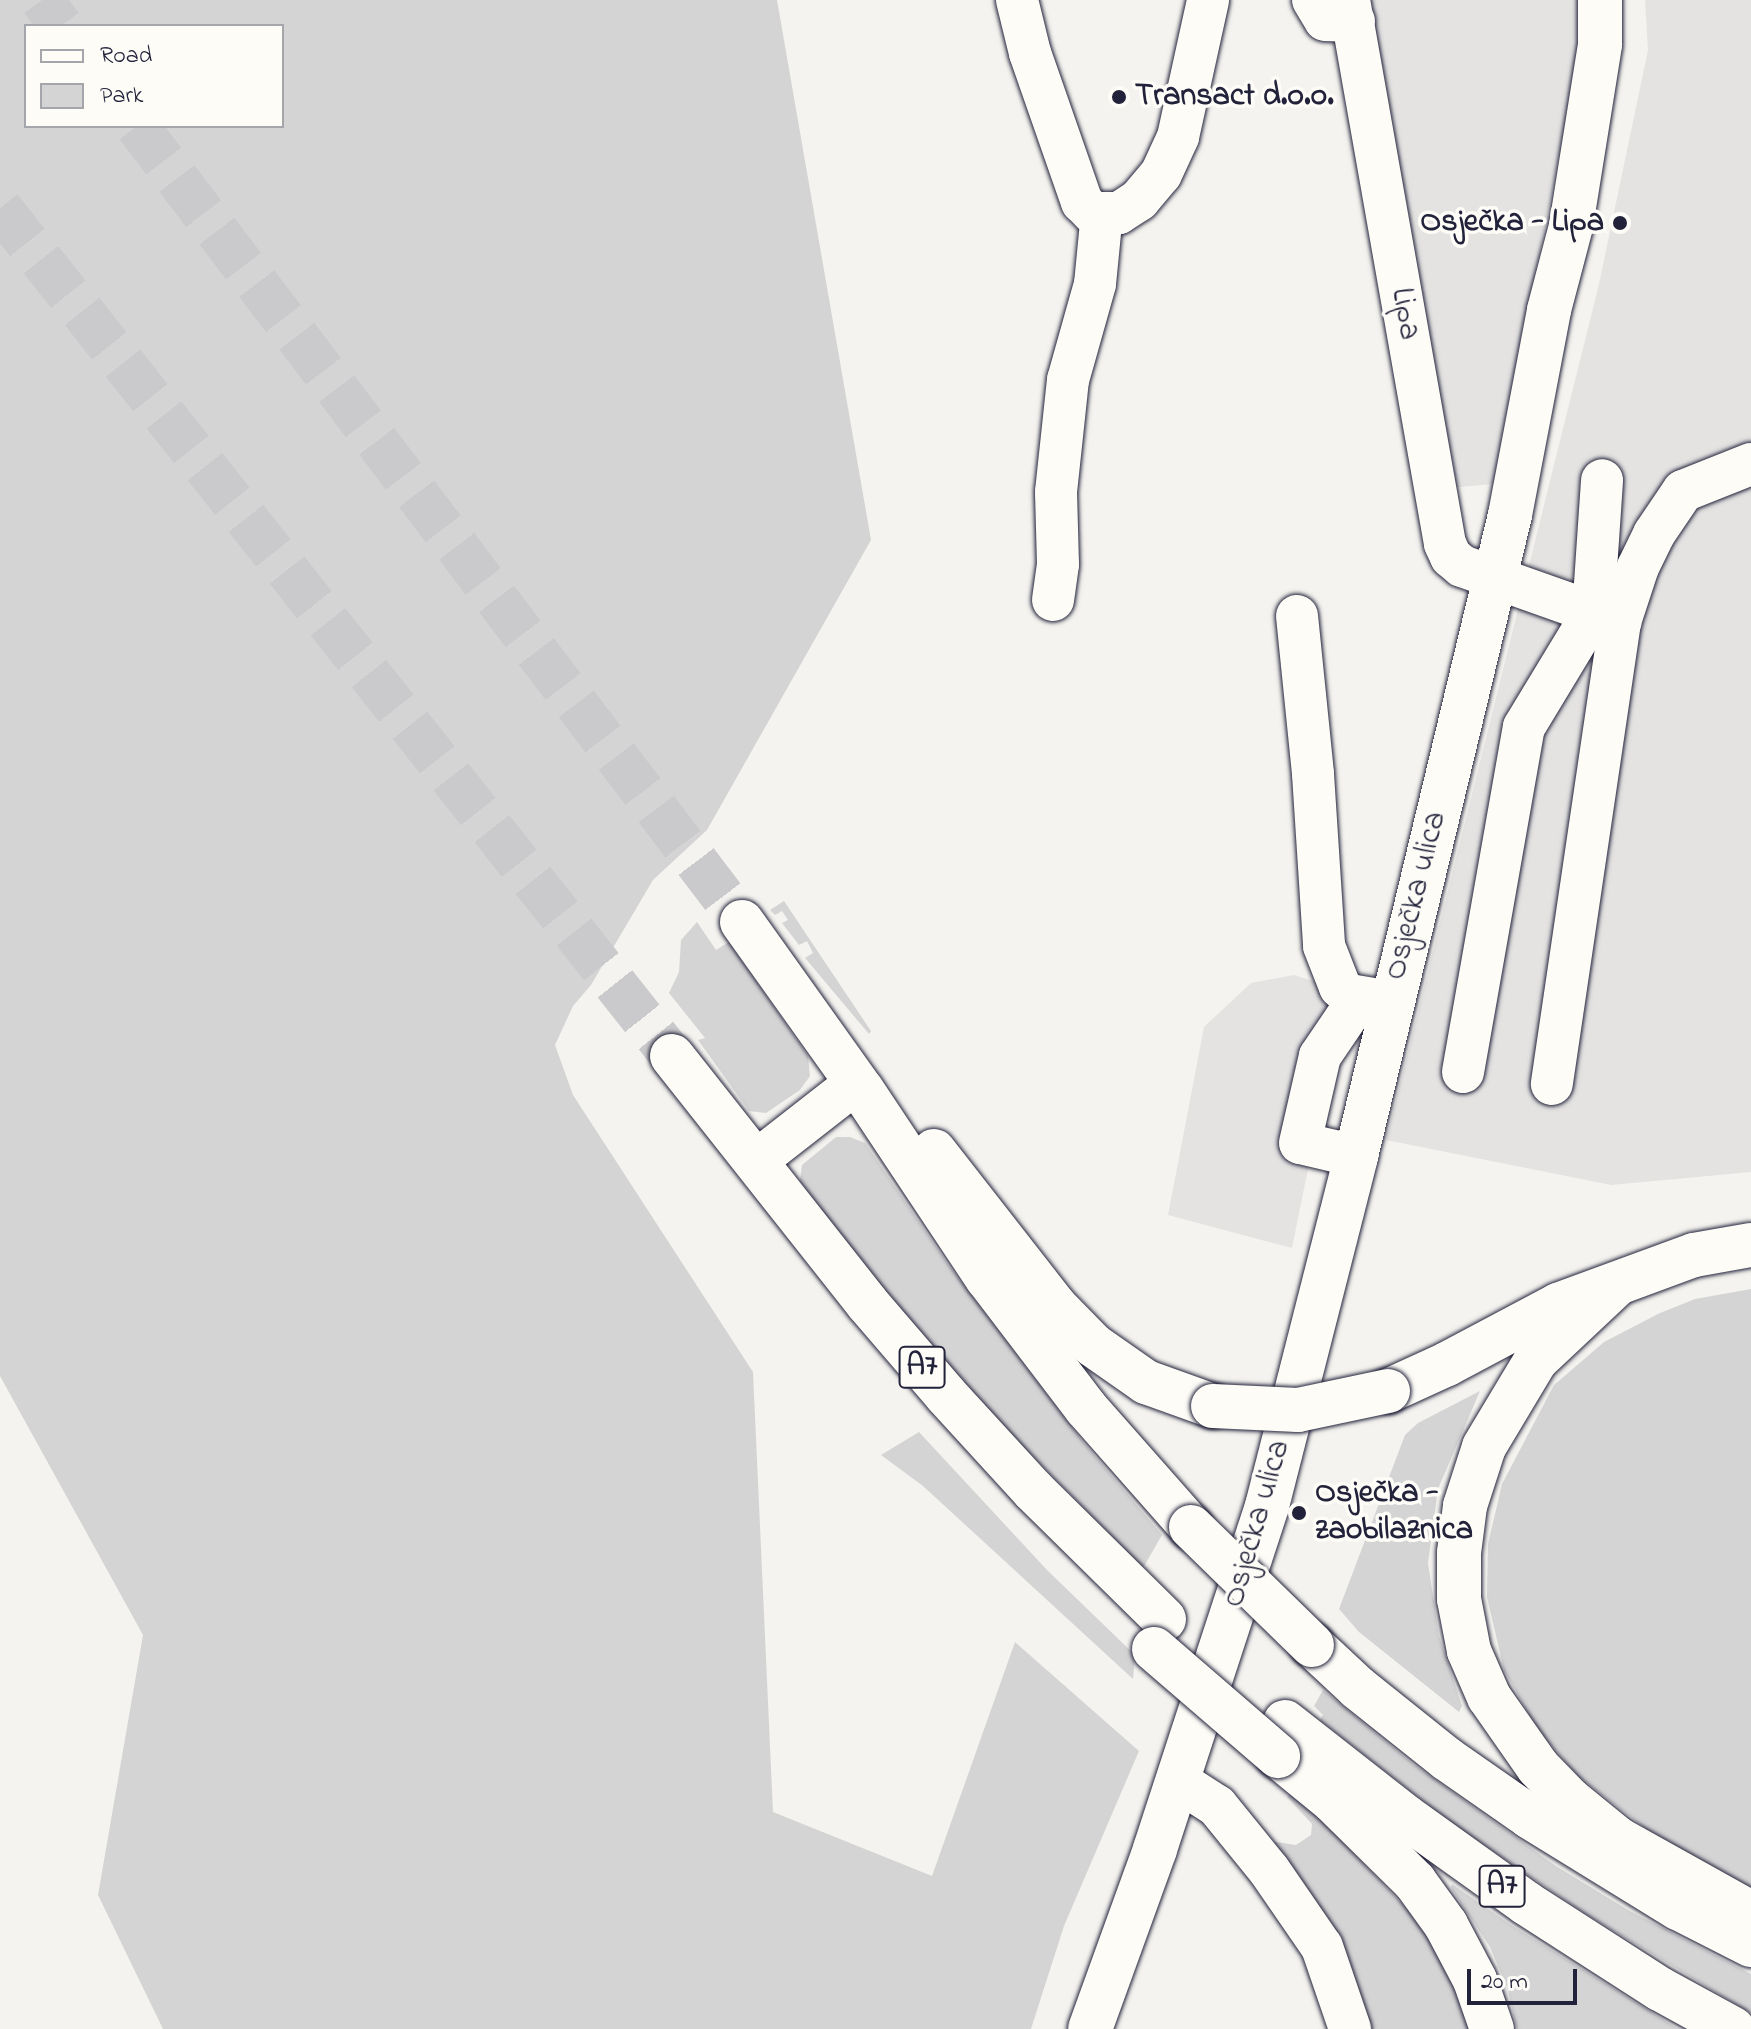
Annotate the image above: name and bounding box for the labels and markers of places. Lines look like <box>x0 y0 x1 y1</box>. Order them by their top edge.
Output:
place label: Transact d.o.o. <box>1135 78 1334 116</box>
marker: Transact d.o.o. <box>1110 88 1128 106</box>
place label: Osječka - Lipa <box>1420 204 1604 242</box>
marker: Osječka - Lipa <box>1611 214 1629 232</box>
place label: Osječka - zaobilaznica <box>1315 1476 1473 1551</box>
marker: Osječka - zaobilaznica <box>1290 1504 1308 1522</box>

